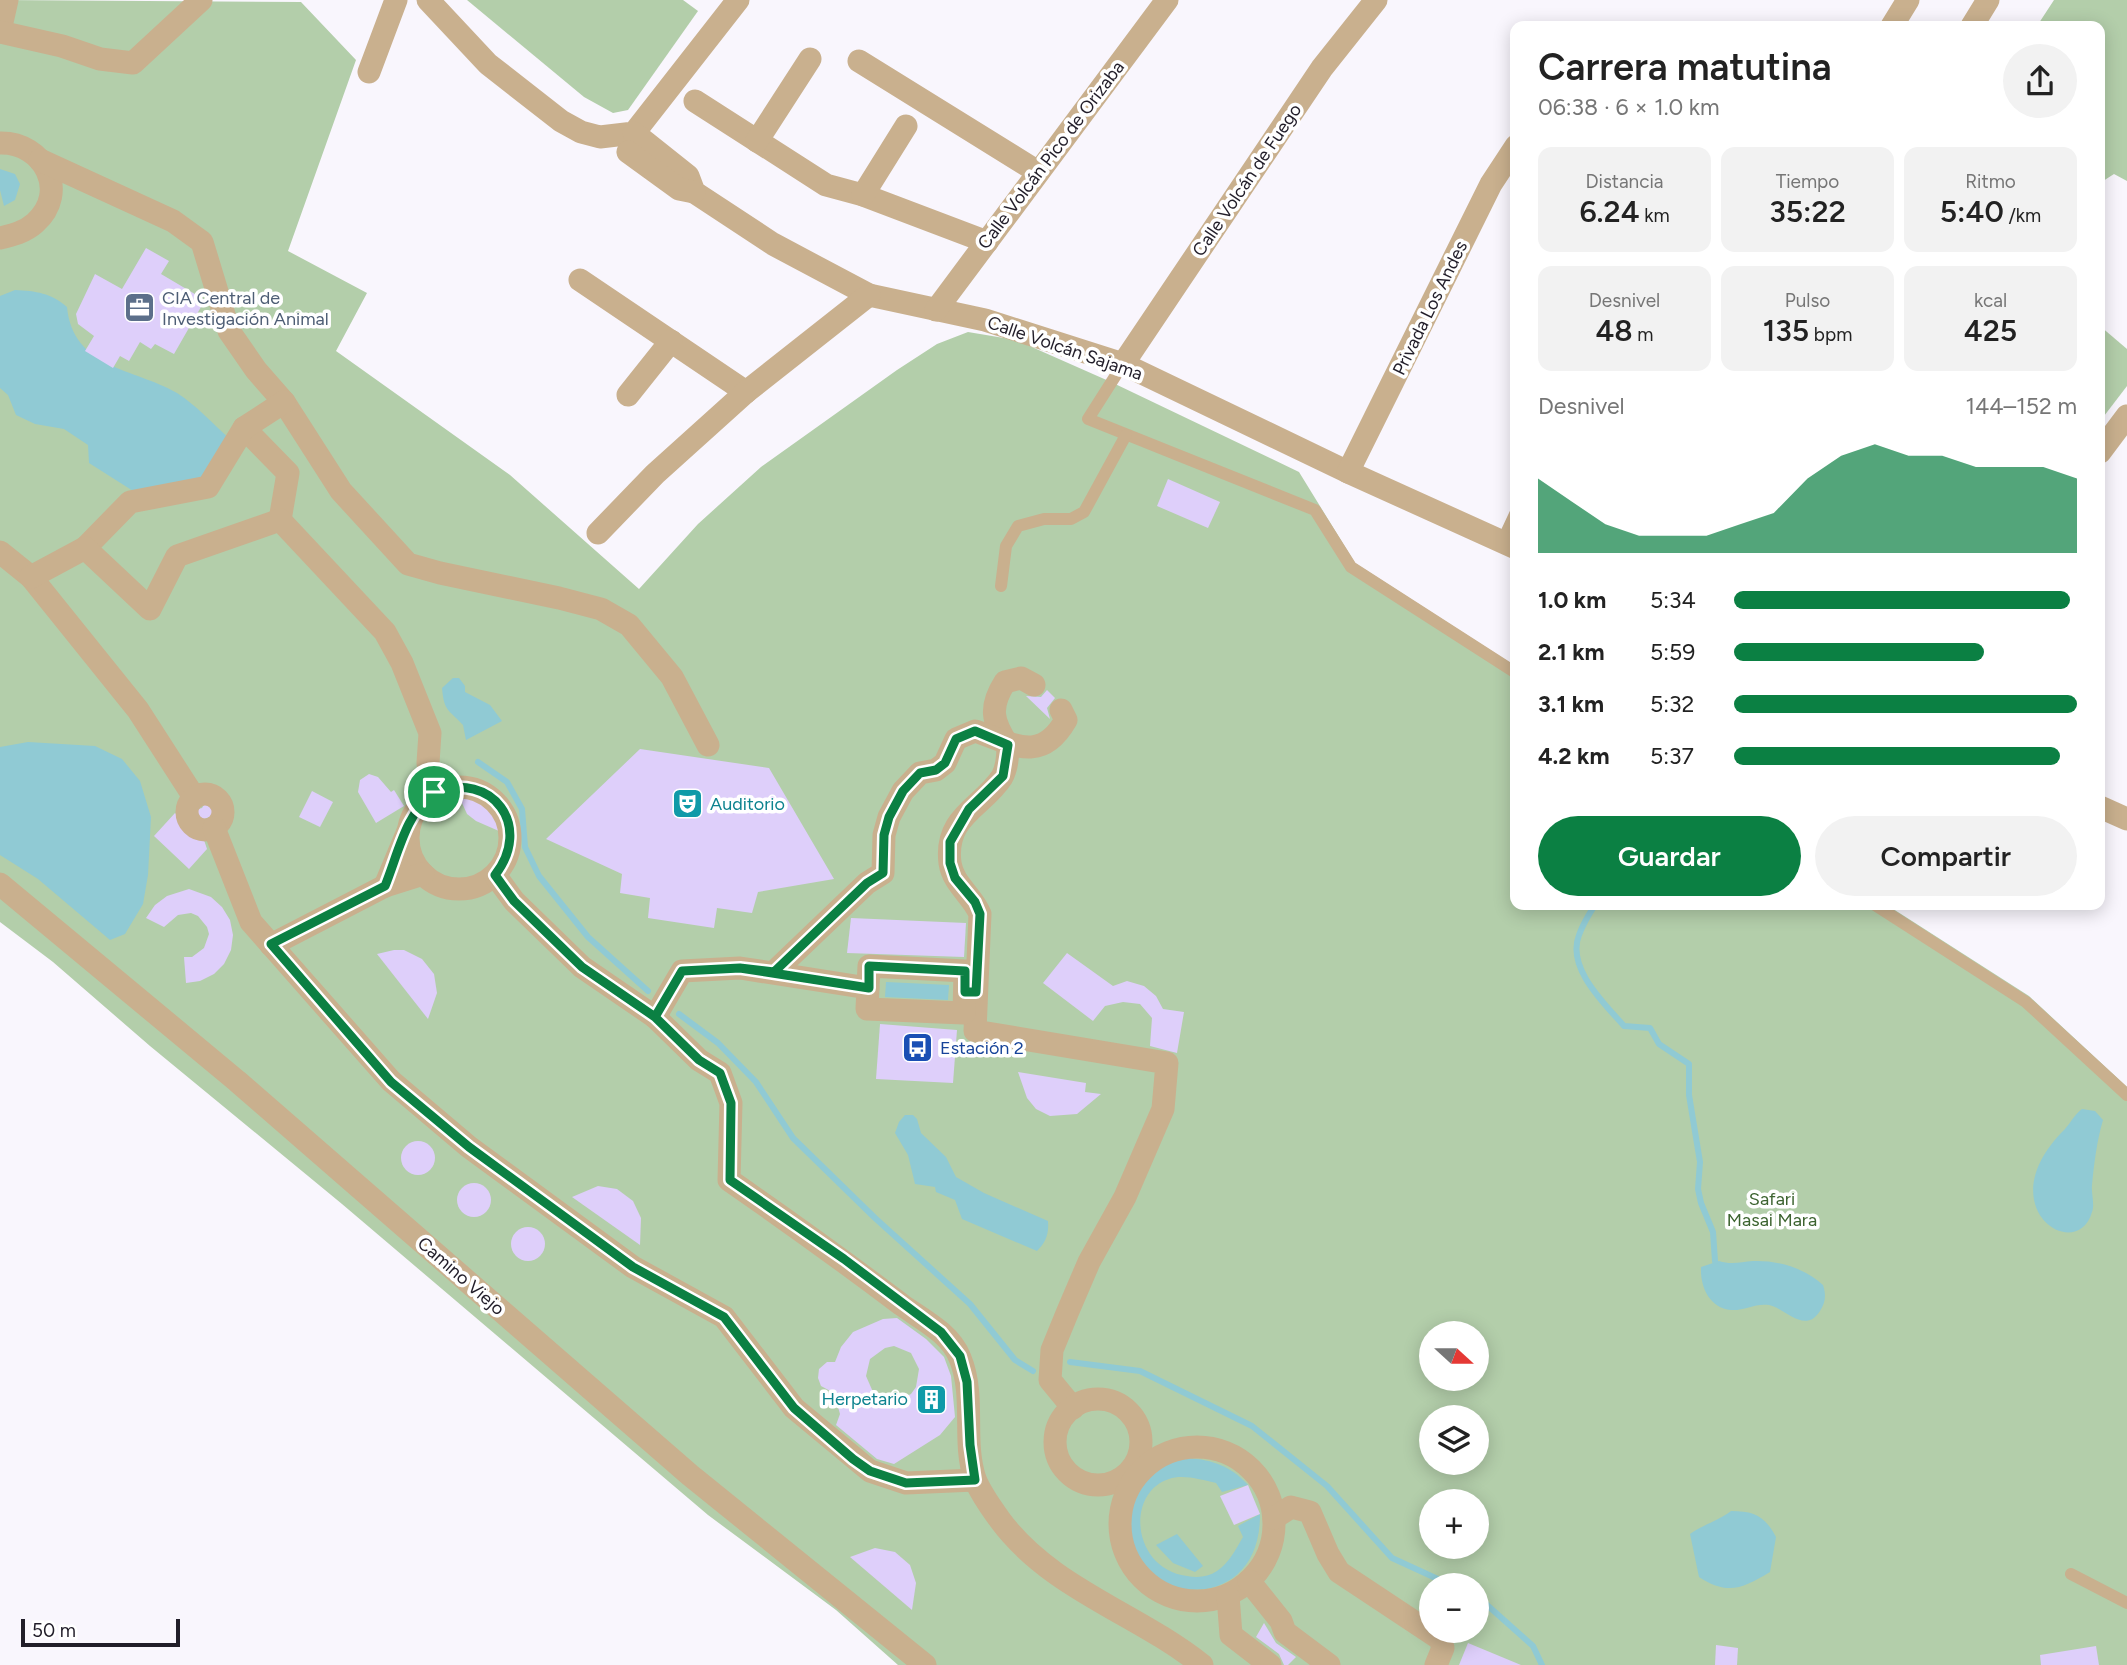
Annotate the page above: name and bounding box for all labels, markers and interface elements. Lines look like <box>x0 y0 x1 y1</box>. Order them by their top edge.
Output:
text: Carrera matutina <box>1538 44 1832 90</box>
button: share <box>2003 44 2077 118</box>
street label: Calle Volcán Pico de Orizaba <box>973 57 1129 253</box>
text: 06:38 · 6 × 1.0 km <box>1538 93 1720 121</box>
street label: Calle Volcán de Fuego <box>1188 100 1306 260</box>
text: Distancia <box>1585 170 1664 193</box>
text: Tiempo <box>1776 170 1839 193</box>
text: Ritmo <box>1965 170 2016 193</box>
text: 6.24 <box>1579 193 1640 230</box>
text: 35:22 <box>1769 193 1846 230</box>
text: 5:40 <box>1940 193 2004 230</box>
text: km <box>1640 204 1670 227</box>
text: /km <box>2004 204 2041 227</box>
street label: Privada Los Andes <box>1388 237 1472 379</box>
place label: CIA Central de Investigación Animal <box>162 287 329 330</box>
text: Desnivel <box>1589 289 1660 312</box>
text: Pulso <box>1785 289 1830 312</box>
text: kcal <box>1974 289 2007 312</box>
office icon: CIA Central de Investigación Animal <box>122 291 156 325</box>
street label: Calle Volcán Sajama <box>985 311 1145 385</box>
text: 48 <box>1595 312 1633 349</box>
text: 135 <box>1763 312 1809 349</box>
text: 425 <box>1964 312 2017 349</box>
text: m <box>1633 323 1654 346</box>
text: bpm <box>1809 323 1852 346</box>
text: Desnivel <box>1538 392 1625 420</box>
text: 144–152 m <box>1965 392 2077 420</box>
text: 1.0 km <box>1538 586 1606 614</box>
text: 5:34 <box>1650 586 1696 614</box>
text: 2.1 km <box>1538 638 1605 666</box>
text: 5:59 <box>1650 638 1695 666</box>
text: 3.1 km <box>1538 690 1604 718</box>
text: 5:32 <box>1650 690 1694 718</box>
text: 4.2 km <box>1538 742 1609 770</box>
text: 5:37 <box>1650 742 1694 770</box>
pin <box>404 762 464 822</box>
icon: arrive <box>415 773 453 811</box>
theatre icon: Auditorio <box>670 787 704 821</box>
place label: Auditorio <box>710 793 785 815</box>
button: Guardar <box>1538 816 1801 896</box>
button: Compartir <box>1815 816 2077 896</box>
bus stop icon: Estación 2 <box>900 1031 934 1065</box>
place label: Estación 2 <box>940 1037 1024 1059</box>
park label: Safari Masai Mara <box>1727 1188 1817 1231</box>
street label: Camino Viejo <box>413 1232 509 1320</box>
north arrow <box>1419 1321 1489 1391</box>
map controls <box>1419 1321 1489 1643</box>
building icon: Herpetario <box>914 1382 948 1416</box>
place label: Herpetario <box>821 1388 908 1410</box>
button: layers <box>1419 1405 1489 1475</box>
button: + <box>1419 1489 1489 1559</box>
button: − <box>1419 1573 1489 1643</box>
scale bar <box>21 1616 180 1648</box>
text: 50 m <box>32 1619 76 1642</box>

